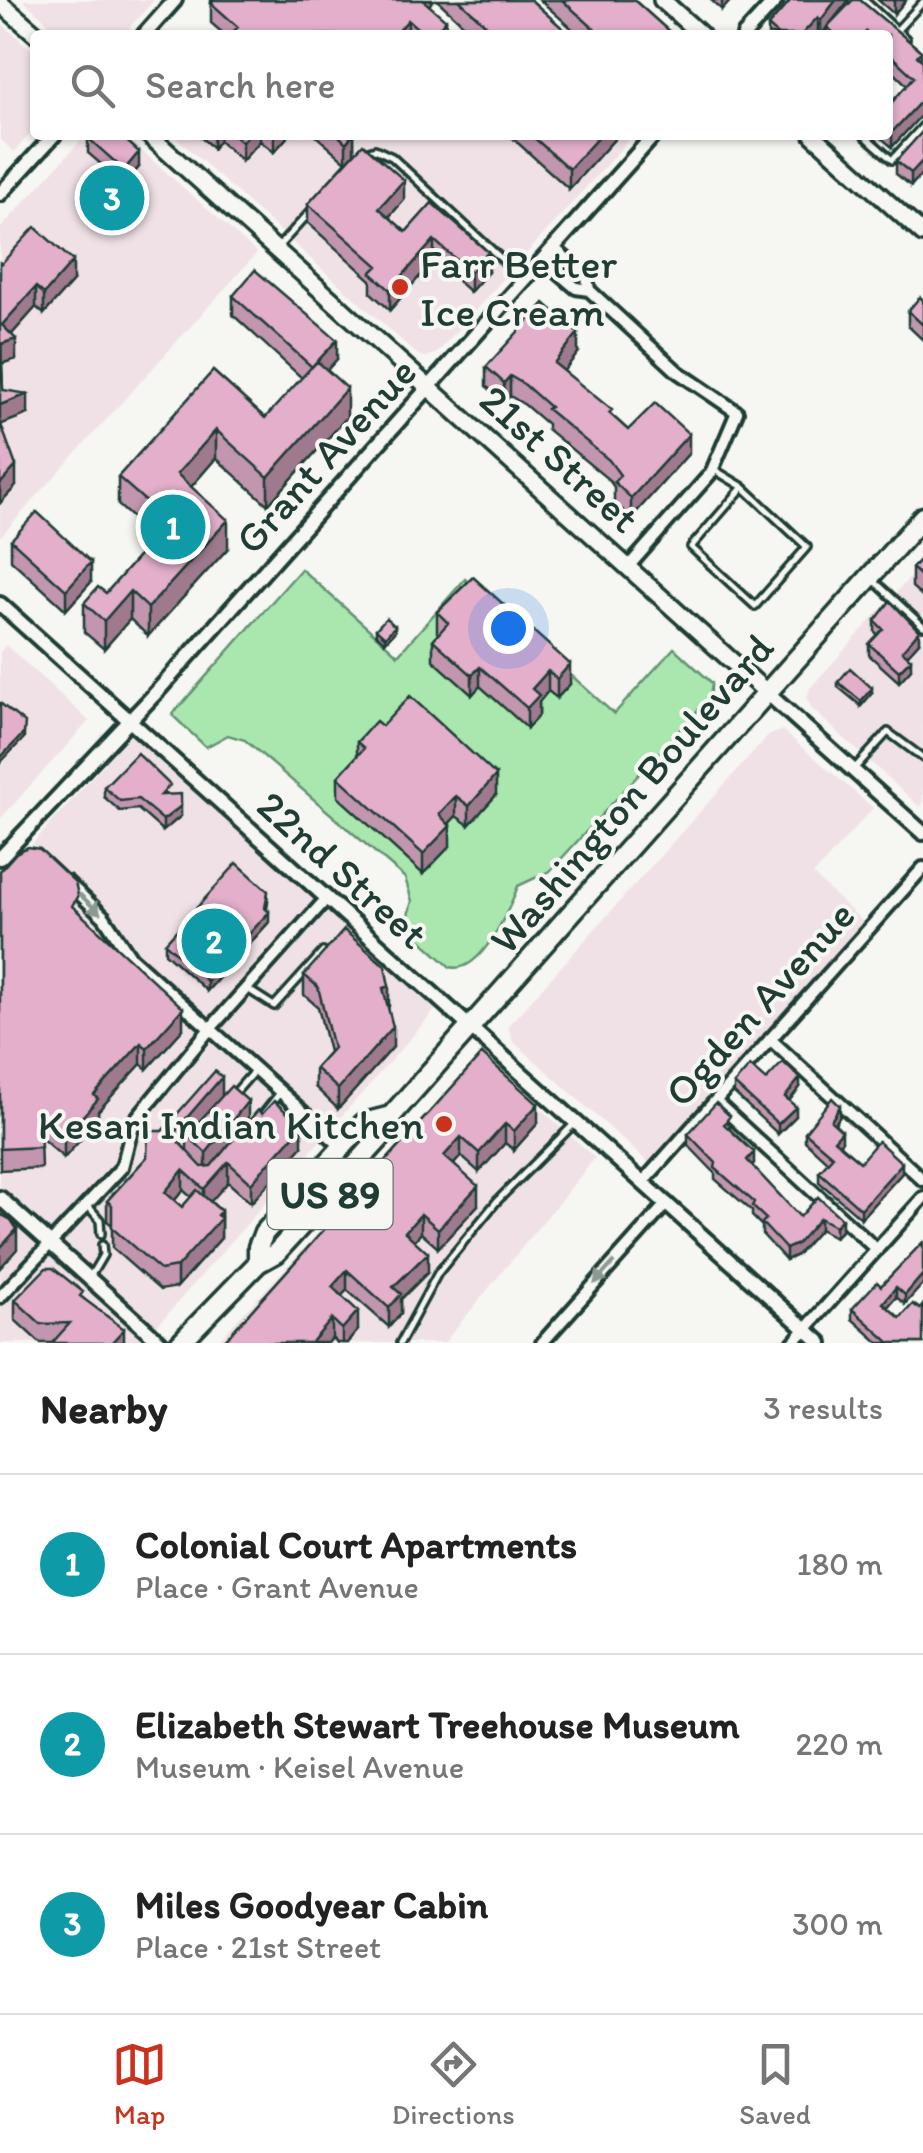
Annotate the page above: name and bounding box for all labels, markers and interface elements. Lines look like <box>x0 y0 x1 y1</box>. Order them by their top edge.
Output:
search box <box>30 30 893 140</box>
icon: search <box>65 58 120 113</box>
text: Search here <box>145 62 336 108</box>
pin: 3 <box>80 160 144 236</box>
place label: Farr Better Ice Cream <box>420 238 618 337</box>
marker: Farr Better Ice Cream <box>389 276 411 298</box>
street label: Grant Avenue <box>224 347 427 564</box>
street label: 21st Street <box>469 373 650 543</box>
pin: 1 <box>140 490 206 564</box>
your location <box>483 603 534 654</box>
street label: Washington Boulevard <box>478 623 784 964</box>
street label: 22nd Street <box>247 780 438 959</box>
street label: Ogden Avenue <box>653 890 865 1117</box>
one-way arrow <box>78 892 102 915</box>
pin: 2 <box>182 904 246 978</box>
place label: Kesari Indian Kitchen <box>38 1099 424 1150</box>
marker: Kesari Indian Kitchen <box>433 1113 455 1135</box>
road number: US 89 <box>268 1159 392 1229</box>
one-way arrow <box>594 1260 616 1285</box>
text: Nearby <box>40 1383 167 1434</box>
text: 3 results <box>763 1389 883 1427</box>
text: Colonial Court Apartments <box>135 1522 577 1568</box>
text: 1 <box>65 1545 80 1583</box>
text: 180 m <box>797 1545 883 1583</box>
text: Place · Grant Avenue <box>135 1568 419 1606</box>
text: Elizabeth Stewart Treehouse Museum <box>135 1702 740 1748</box>
text: 2 <box>64 1725 81 1763</box>
text: 220 m <box>796 1725 883 1763</box>
text: Museum · Keisel Avenue <box>135 1748 464 1786</box>
text: Miles Goodyear Cabin <box>135 1882 488 1928</box>
text: 3 <box>64 1905 81 1943</box>
text: 300 m <box>792 1905 883 1943</box>
text: Place · 21st Street <box>135 1928 381 1966</box>
tab: Map <box>112 2037 167 2131</box>
tab: Directions <box>392 2037 515 2131</box>
tab: Saved <box>739 2037 811 2131</box>

